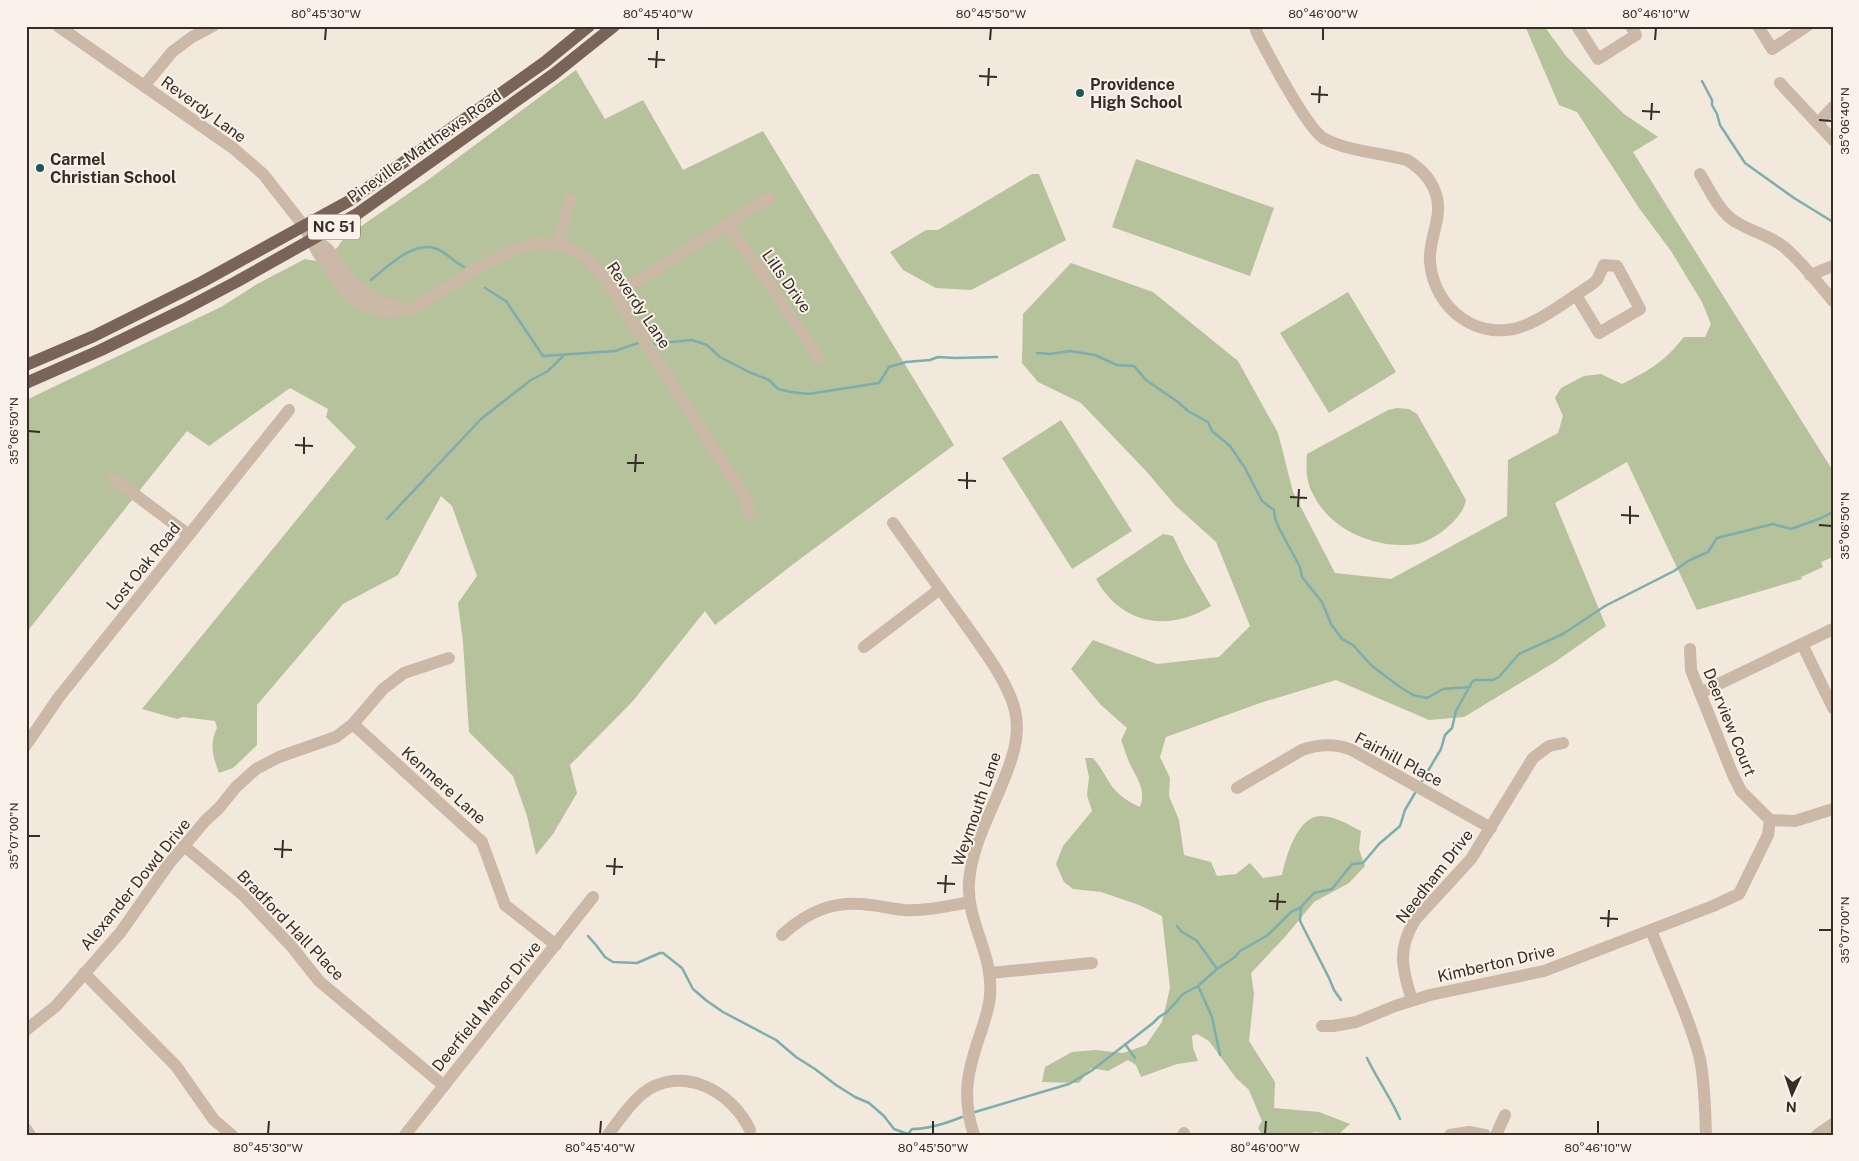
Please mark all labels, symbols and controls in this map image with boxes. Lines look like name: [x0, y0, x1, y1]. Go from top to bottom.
text: 80°45'30"W: [291, 7, 362, 21]
text: 80°45'40"W: [623, 7, 694, 21]
text: 80°45'50"W: [956, 7, 1027, 21]
text: 80°46'00"W: [1288, 7, 1358, 21]
text: 80°46'10"W: [1622, 7, 1690, 21]
street label: Reverdy Lane: [157, 72, 250, 147]
place label: Providence High School: [1090, 75, 1183, 112]
street label: Pineville-Matthews Road: [344, 86, 505, 207]
marker: Providence High School: [1074, 87, 1086, 99]
text: 35°06'40"N: [1838, 87, 1852, 155]
place label: Carmel Christian School: [50, 150, 176, 187]
marker: Carmel Christian School: [34, 162, 46, 174]
road number: NC 51: [308, 214, 360, 240]
street label: Lills Drive: [758, 246, 815, 317]
street label: Reverdy Lane: [603, 258, 675, 352]
text: 35°06'50"N: [7, 397, 21, 465]
text: 35°06'50"N: [1838, 492, 1852, 560]
street label: Lost Oak Road: [102, 519, 184, 614]
street label: Deerview Court: [1699, 665, 1760, 779]
street label: Fairhill Place: [1352, 728, 1446, 791]
street label: Kenmere Lane: [398, 743, 490, 828]
street label: Weymouth Lane: [948, 750, 1005, 869]
text: 35°07'00"N: [7, 803, 21, 869]
street label: Alexander Dowd Drive: [76, 815, 194, 954]
street label: Needham Drive: [1392, 826, 1477, 927]
street label: Bradford Hall Place: [233, 866, 348, 984]
text: 35°07'00"N: [1838, 897, 1852, 963]
street label: Deerfield Manor Drive: [428, 937, 545, 1075]
street label: Kimberton Drive: [1436, 941, 1557, 986]
north arrow: [1766, 1068, 1816, 1118]
text: N: [1785, 1099, 1797, 1115]
text: 80°45'30"W: [233, 1141, 304, 1155]
text: 80°45'40"W: [565, 1141, 636, 1155]
text: 80°45'50"W: [898, 1141, 969, 1155]
text: 80°46'00"W: [1230, 1141, 1300, 1155]
text: 80°46'10"W: [1564, 1141, 1632, 1155]

